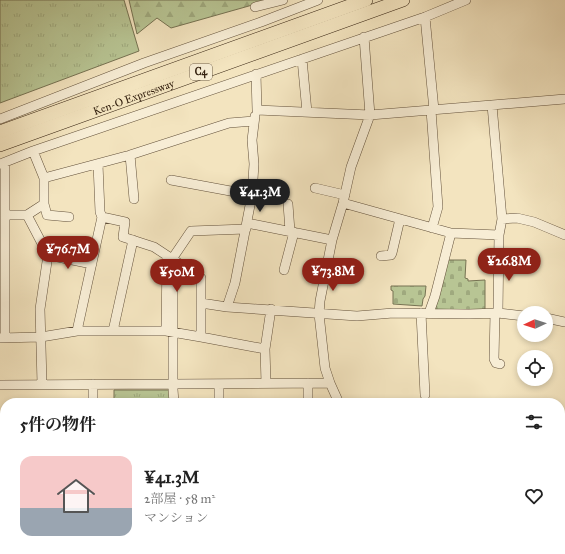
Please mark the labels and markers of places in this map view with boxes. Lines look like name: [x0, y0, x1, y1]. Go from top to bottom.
pin: ¥41.3M: [227, 179, 293, 213]
pin: ¥76.7M: [35, 236, 101, 270]
pin: ¥26.8M: [476, 248, 542, 282]
pin: ¥73.8M: [300, 258, 366, 292]
pin: ¥50M: [153, 259, 201, 293]

